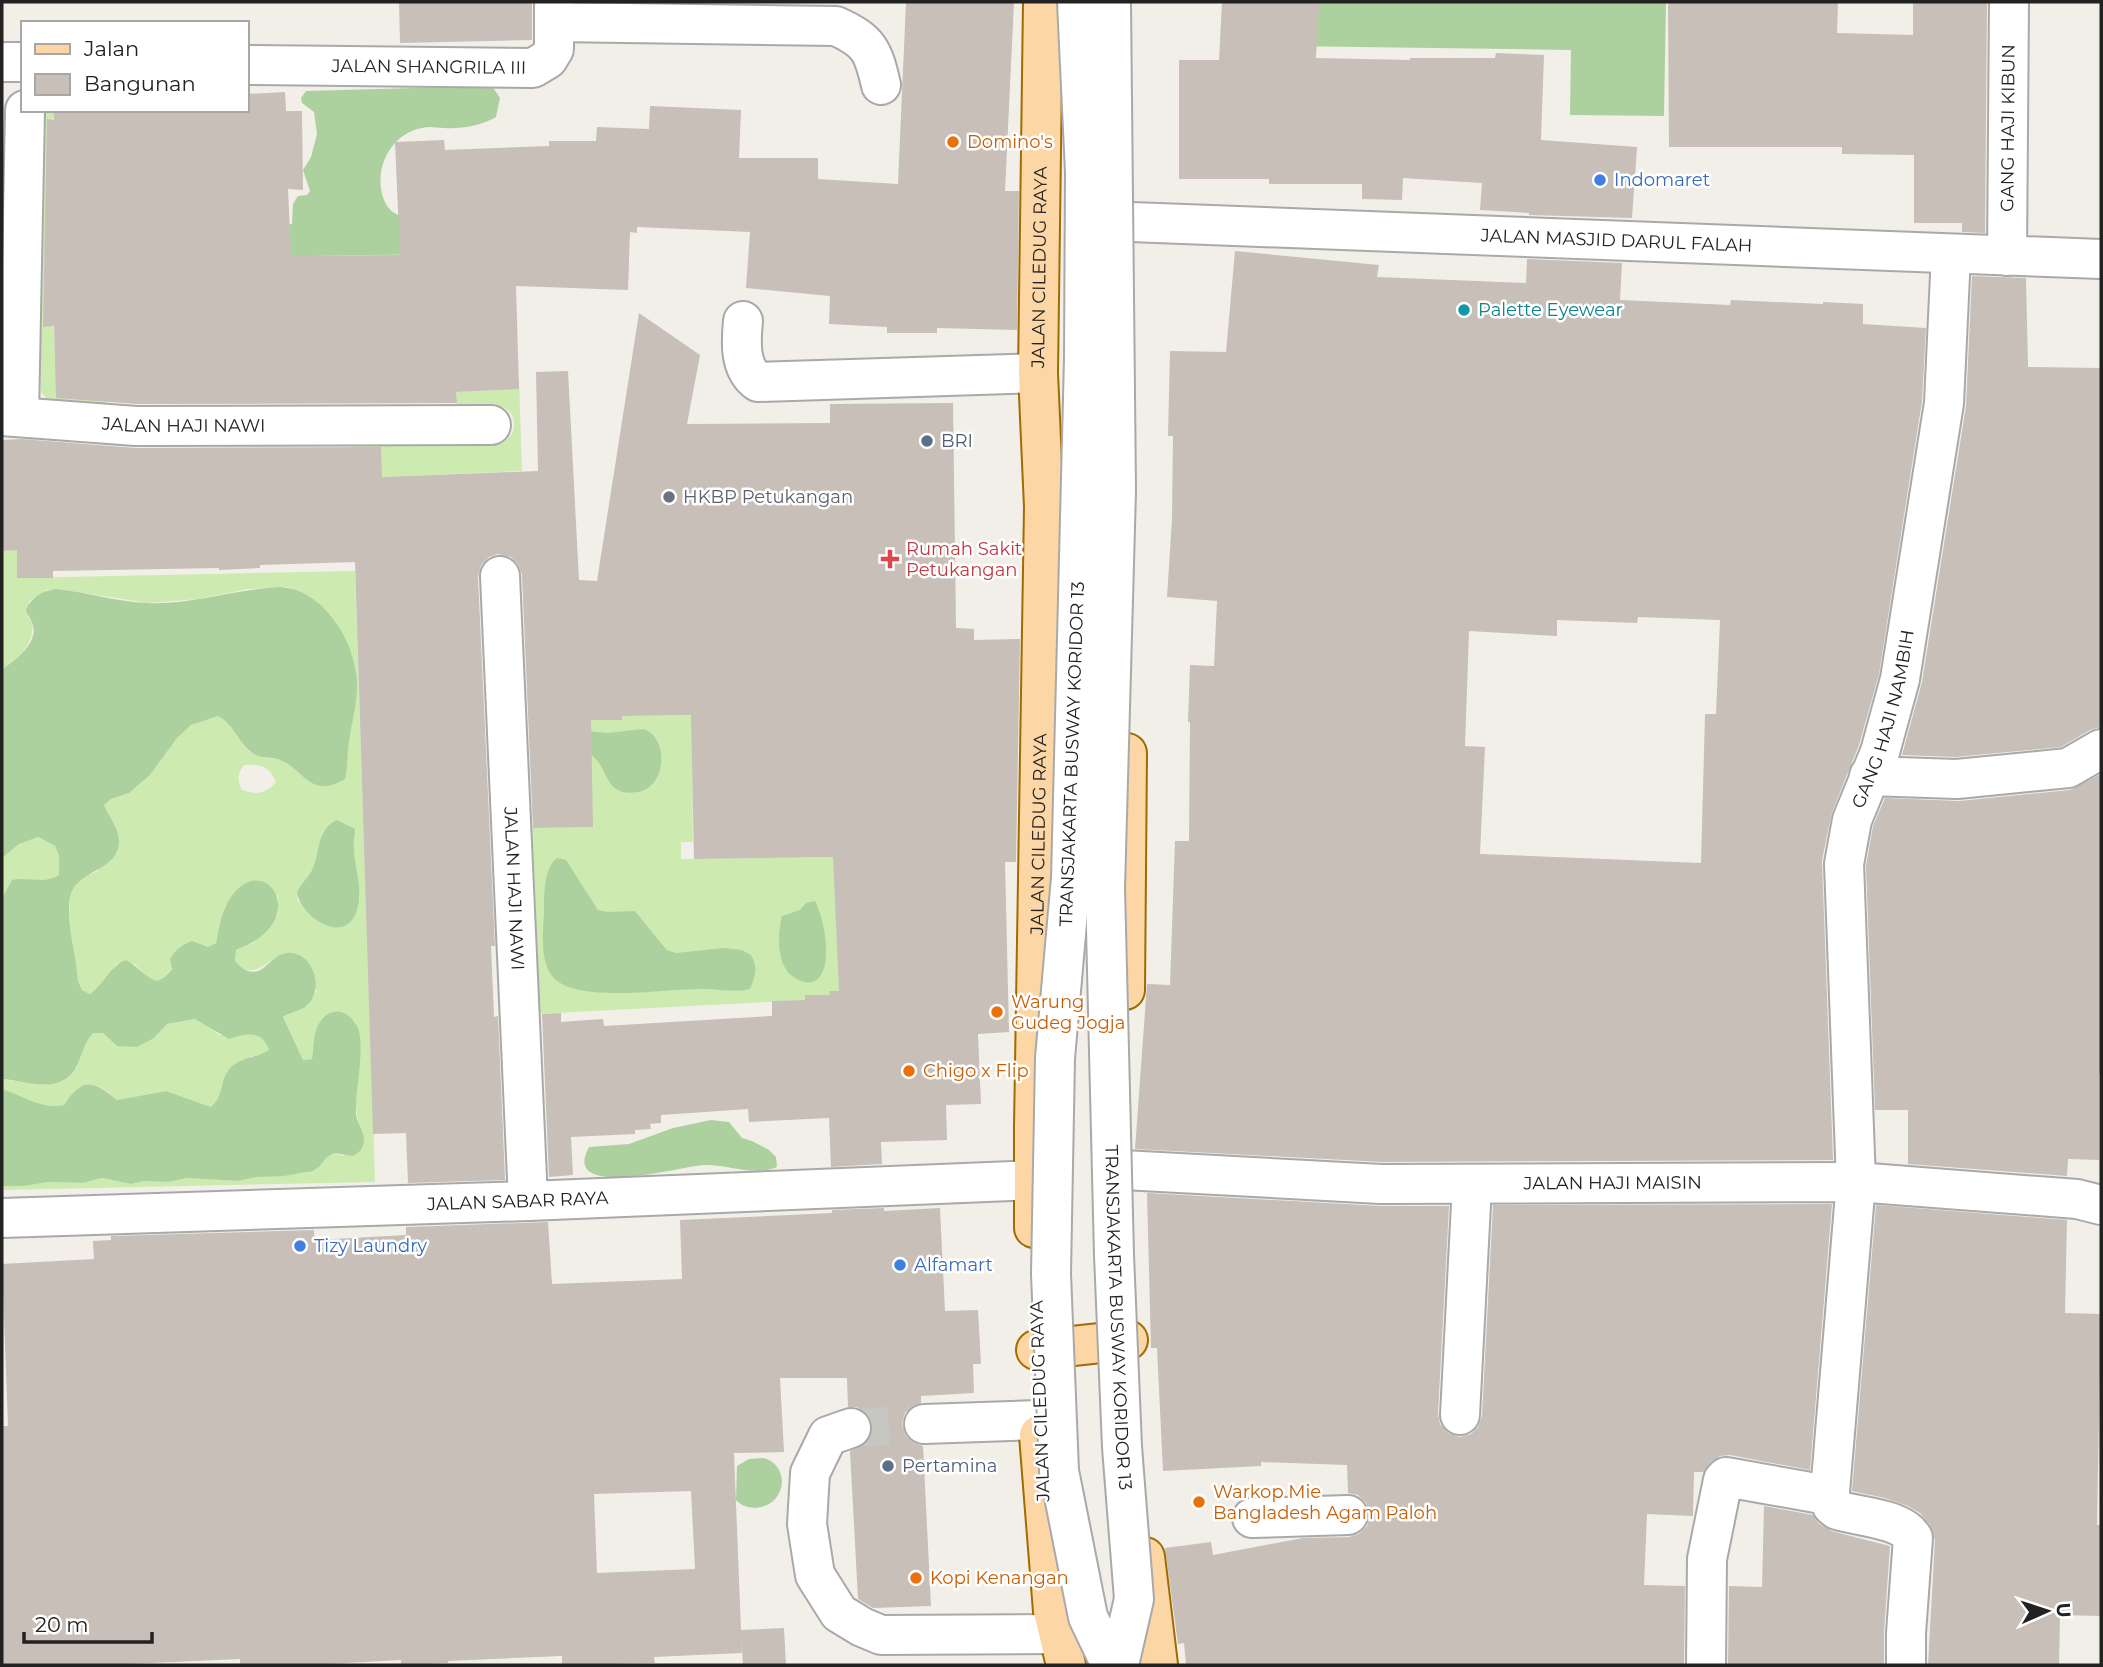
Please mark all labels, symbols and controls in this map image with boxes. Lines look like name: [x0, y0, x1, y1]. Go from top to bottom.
legend: [21, 21, 248, 112]
text: Jalan: [83, 36, 139, 61]
street label: GANG HAJI KIBUN: [1996, 44, 2020, 212]
street label: JALAN SHANGRILA III: [331, 55, 526, 79]
text: Bangunan: [84, 71, 196, 96]
place label: Domino's: [967, 131, 1053, 153]
marker: Domino's: [945, 134, 961, 150]
street label: JALAN CILEDUG RAYA: [1027, 166, 1052, 369]
place label: Indomaret: [1614, 169, 1710, 191]
marker: Indomaret: [1592, 172, 1608, 188]
street label: JALAN MASJID DARUL FALAH: [1479, 224, 1753, 257]
place label: Palette Eyewear: [1478, 299, 1623, 321]
marker: Palette Eyewear: [1456, 302, 1472, 318]
street label: JALAN HAJI NAWI: [100, 412, 265, 437]
place label: BRI: [941, 430, 973, 452]
marker: BRI: [919, 433, 935, 449]
place label: HKBP Petukangan: [683, 486, 853, 508]
marker: HKBP Petukangan: [661, 489, 677, 505]
place label: Rumah Sakit Petukangan: [906, 538, 1022, 581]
marker: Rumah Sakit Petukangan: [880, 549, 900, 569]
street label: TRANSJAKARTA BUSWAY KORIDOR 13: [1055, 581, 1089, 927]
street label: GANG HAJI NAMBIH: [1847, 628, 1919, 812]
street label: JALAN CILEDUG RAYA: [1026, 733, 1051, 936]
street label: JALAN HAJI NAWI: [499, 805, 529, 971]
place label: Warung Gudeg Jogja: [1011, 991, 1125, 1034]
marker: Warung Gudeg Jogja: [989, 1004, 1005, 1020]
place label: Chigo x Flip: [923, 1060, 1029, 1082]
marker: Chigo x Flip: [901, 1063, 917, 1079]
street label: TRANSJAKARTA BUSWAY KORIDOR 13: [1100, 1145, 1136, 1491]
street label: JALAN HAJI MAISIN: [1522, 1172, 1702, 1194]
street label: JALAN SABAR RAYA: [426, 1187, 609, 1215]
place label: Tizy Laundry: [314, 1235, 427, 1257]
marker: Tizy Laundry: [292, 1238, 308, 1254]
place label: Alfamart: [914, 1254, 993, 1276]
marker: Alfamart: [892, 1257, 908, 1273]
street label: JALAN CILEDUG RAYA: [1025, 1300, 1055, 1503]
place label: Pertamina: [902, 1455, 997, 1477]
marker: Pertamina: [880, 1458, 896, 1474]
place label: Warkop Mie Bangladesh Agam Paloh: [1213, 1481, 1437, 1524]
marker: Warkop Mie Bangladesh Agam Paloh: [1191, 1494, 1207, 1510]
place label: Kopi Kenangan: [930, 1567, 1069, 1589]
marker: Kopi Kenangan: [908, 1570, 924, 1586]
north arrow: [2012, 1576, 2082, 1646]
scale bar: [24, 1600, 152, 1644]
text: U: [2052, 1602, 2075, 1618]
text: 20 m: [35, 1612, 89, 1637]

